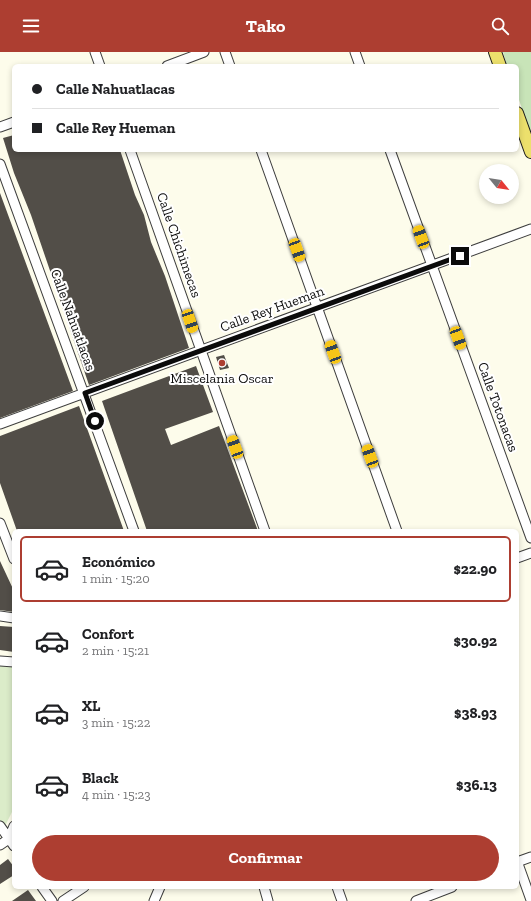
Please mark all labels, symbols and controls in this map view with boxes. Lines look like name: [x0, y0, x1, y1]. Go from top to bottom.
icon: menu: [20, 15, 42, 37]
text: Tako: [246, 15, 285, 37]
icon: search: [489, 15, 511, 37]
text: Calle Nahuatlacas: [56, 80, 175, 98]
text: Calle Rey Hueman: [56, 119, 176, 137]
north arrow: [479, 164, 519, 204]
map controls: [479, 164, 519, 204]
street label: Calle Chichimecas: [153, 190, 205, 300]
car: [411, 224, 431, 250]
car: [287, 237, 307, 263]
route end: [451, 247, 469, 265]
street label: Calle Nahuatlacas: [47, 267, 99, 373]
street label: Calle Rey Hueman: [218, 282, 326, 336]
car: [180, 308, 200, 334]
car: [448, 325, 468, 351]
car: [323, 339, 343, 365]
marker: Miscelania Oscar: [217, 358, 227, 368]
street label: Calle Totonacas: [474, 360, 522, 454]
place label: Miscelania Oscar: [170, 370, 274, 387]
route start: [86, 412, 104, 430]
car: [225, 434, 245, 460]
car: [360, 443, 380, 469]
icon: car: [34, 551, 70, 587]
text: Económico: [82, 553, 155, 571]
text: $22.90: [453, 560, 497, 578]
text: 1 min · 15:20: [82, 571, 150, 586]
icon: car: [34, 623, 70, 659]
text: Confort: [82, 625, 134, 643]
text: $30.92: [453, 632, 497, 650]
text: 2 min · 15:21: [82, 643, 149, 658]
icon: car: [34, 695, 70, 731]
text: XL: [82, 697, 100, 715]
text: $38.93: [454, 704, 497, 722]
text: 3 min · 15:22: [82, 715, 150, 730]
icon: car: [34, 767, 70, 803]
text: Black: [82, 769, 119, 787]
text: $36.13: [456, 776, 497, 794]
text: 4 min · 15:23: [82, 787, 151, 802]
button: Confirmar: [32, 835, 499, 881]

